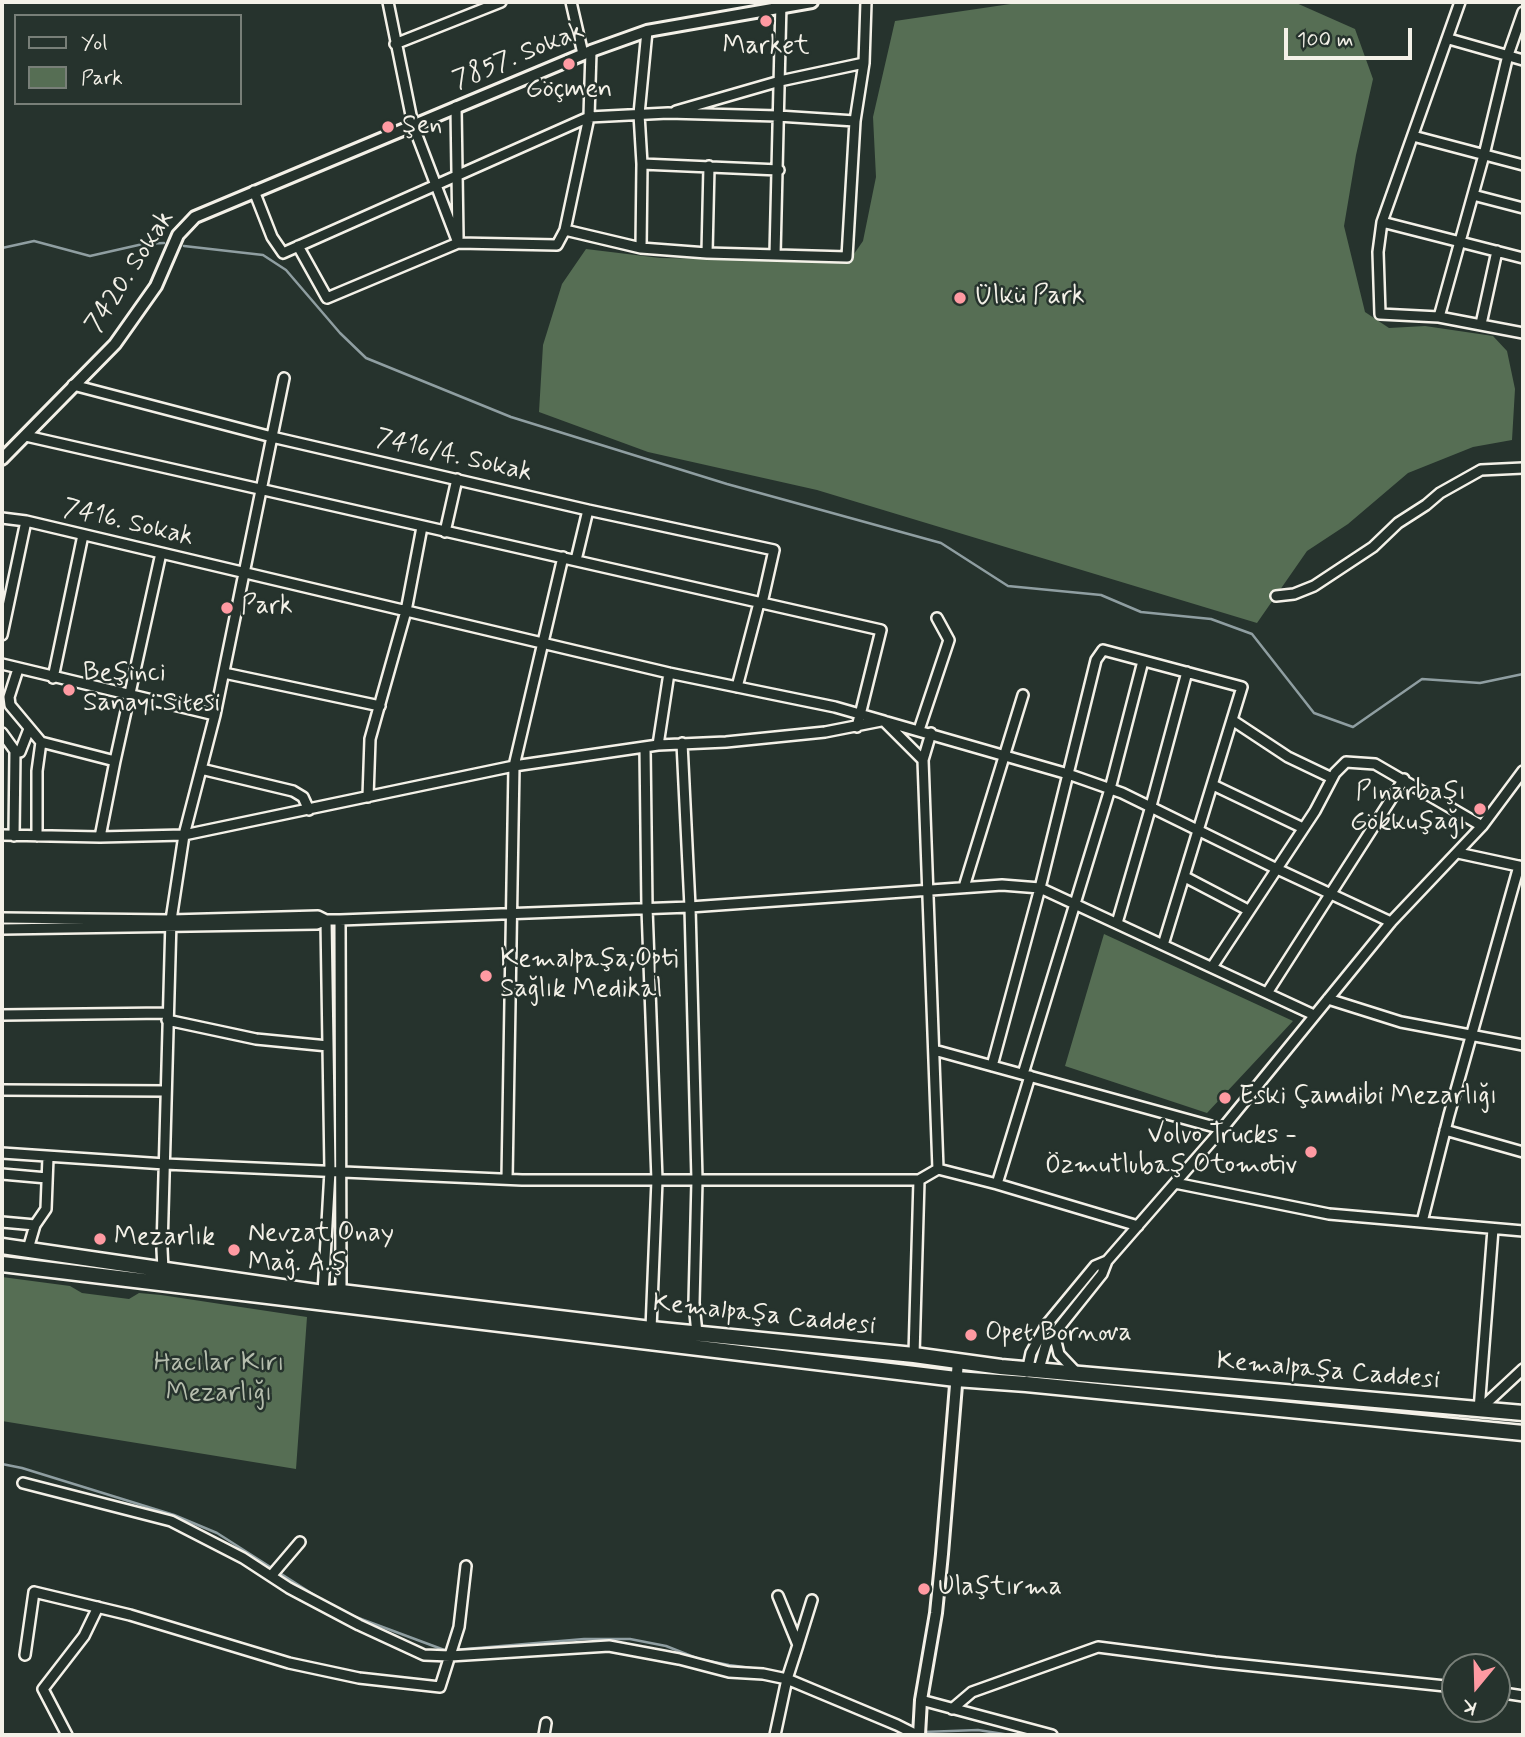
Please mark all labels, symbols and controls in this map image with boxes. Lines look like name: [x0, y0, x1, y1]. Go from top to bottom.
marker: Market: [758, 13, 774, 29]
legend: [14, 14, 242, 105]
scale bar: [1287, 14, 1415, 58]
street label: 7857. Sokak: [449, 17, 589, 97]
text: 100 m: [1297, 26, 1353, 54]
text: Yol: [81, 29, 107, 57]
place label: Market: [723, 32, 809, 64]
marker: Göçmen: [561, 56, 577, 72]
text: Park: [81, 64, 123, 92]
place label: Göçmen: [526, 75, 612, 107]
place label: Şen: [402, 111, 442, 143]
marker: Şen: [380, 119, 396, 135]
street label: 7420. Sokak: [80, 205, 182, 339]
place label: Ülkü Park: [974, 282, 1085, 314]
marker: Ülkü Park: [952, 290, 968, 306]
street label: 7416/4. Sokak: [373, 424, 535, 490]
street label: 7416. Sokak: [60, 494, 196, 554]
place label: Park: [241, 592, 293, 624]
marker: Park: [219, 600, 235, 616]
place label: Beşinci Sanayi Sitesi: [83, 659, 220, 720]
marker: Beşinci Sanayi Sitesi: [61, 682, 77, 698]
place label: Pınarbaşı Gökkuşağı: [1350, 778, 1466, 840]
marker: Pınarbaşı Gökkuşağı: [1472, 801, 1488, 817]
place label: Kemalpaşa;Opti Sağlık Medikal: [500, 945, 678, 1006]
marker: Kemalpaşa;Opti Sağlık Medikal: [478, 968, 494, 984]
place label: Eski Çamdibi Mezarlığı: [1239, 1082, 1497, 1114]
marker: Eski Çamdibi Mezarlığı: [1217, 1090, 1233, 1106]
place label: Volvo Trucks - Özmutlubaş Otomotiv: [1045, 1121, 1297, 1182]
marker: Volvo Trucks - Özmutlubaş Otomotiv: [1303, 1144, 1319, 1160]
place label: Nevzat Onay Mağ. A.ş: [248, 1219, 394, 1280]
place label: Mezarlık: [114, 1223, 215, 1255]
marker: Mezarlık: [92, 1231, 108, 1247]
marker: Nevzat Onay Mağ. A.ş: [226, 1242, 242, 1258]
street label: Kemalpaşa Caddesi: [651, 1289, 877, 1343]
place label: Opet Bornova: [985, 1319, 1132, 1351]
marker: Opet Bornova: [963, 1327, 979, 1343]
street label: Kemalpaşa Caddesi: [1215, 1347, 1441, 1397]
park label: Hacılar Kırı Mezarlığı: [154, 1349, 284, 1410]
place label: Ulaştırma: [938, 1573, 1062, 1605]
marker: Ulaştırma: [916, 1581, 932, 1597]
north arrow: [1441, 1653, 1511, 1723]
text: K: [1459, 1692, 1480, 1720]

